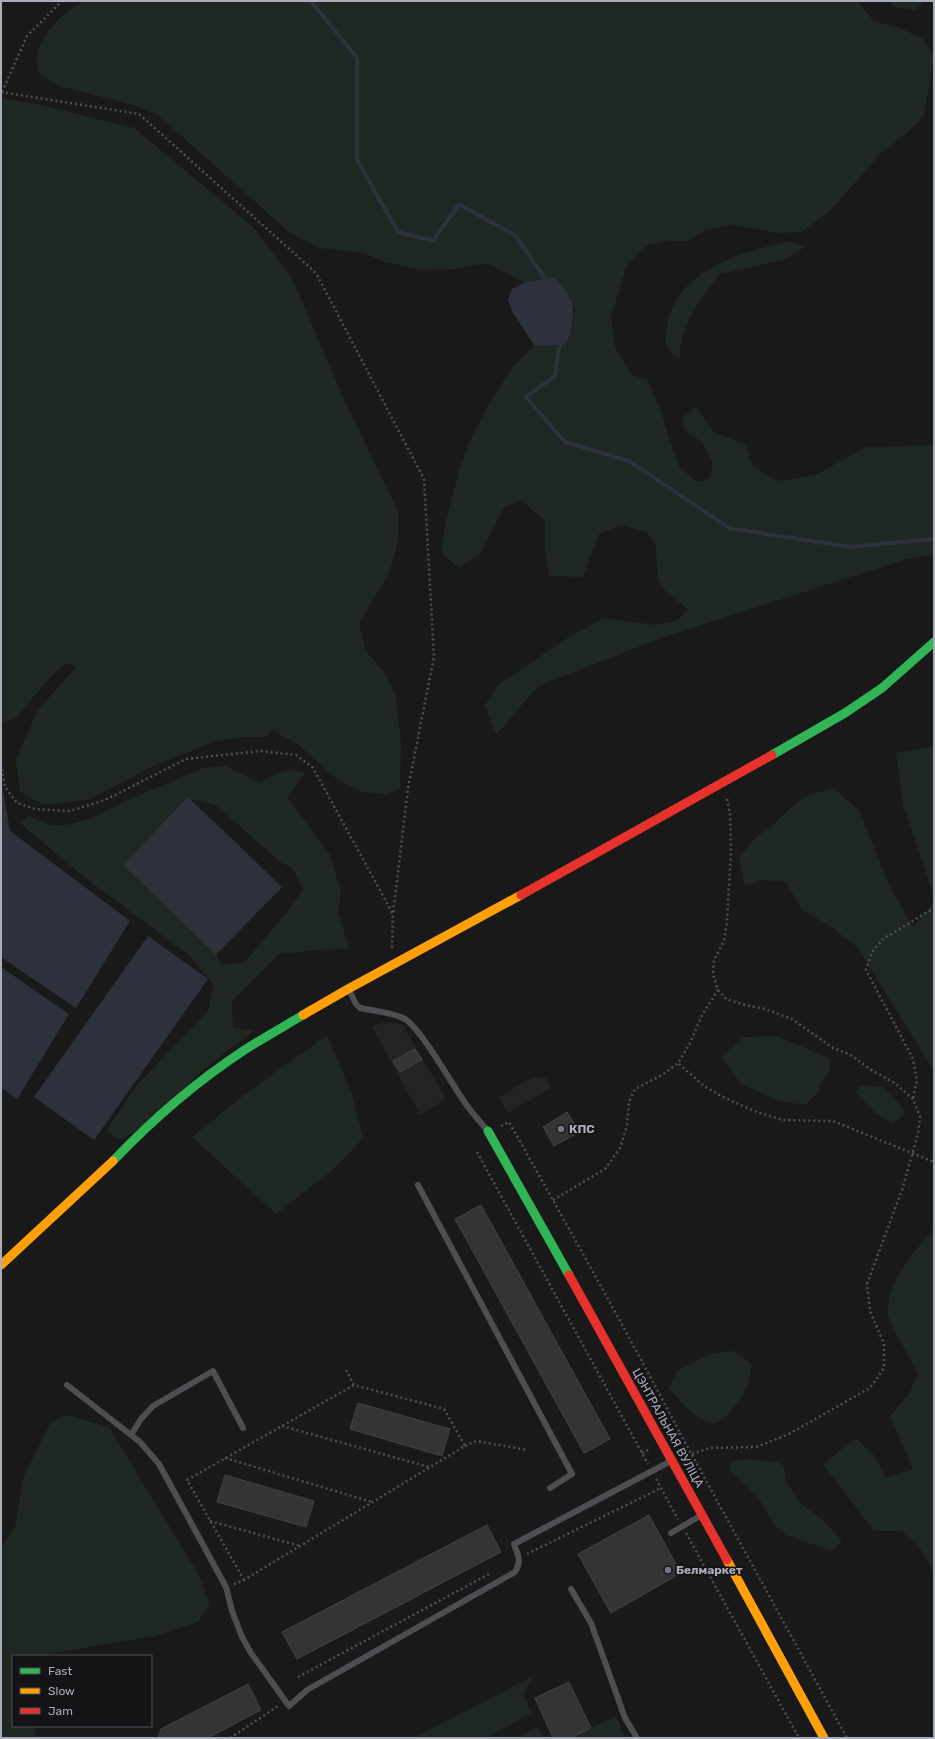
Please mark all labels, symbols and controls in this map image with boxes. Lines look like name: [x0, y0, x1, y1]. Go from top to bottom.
place label: КПС: [569, 1122, 595, 1136]
marker: КПС: [556, 1124, 566, 1134]
street label: ЦЭНТРАЛЬНАЯ ВУЛІЦА: [629, 1366, 707, 1490]
place label: Белмаркет: [676, 1563, 743, 1577]
marker: Белмаркет: [663, 1565, 673, 1575]
legend: [12, 1655, 152, 1727]
text: Fast: [48, 1664, 72, 1678]
text: Slow: [48, 1684, 75, 1698]
text: Jam: [48, 1704, 73, 1718]

